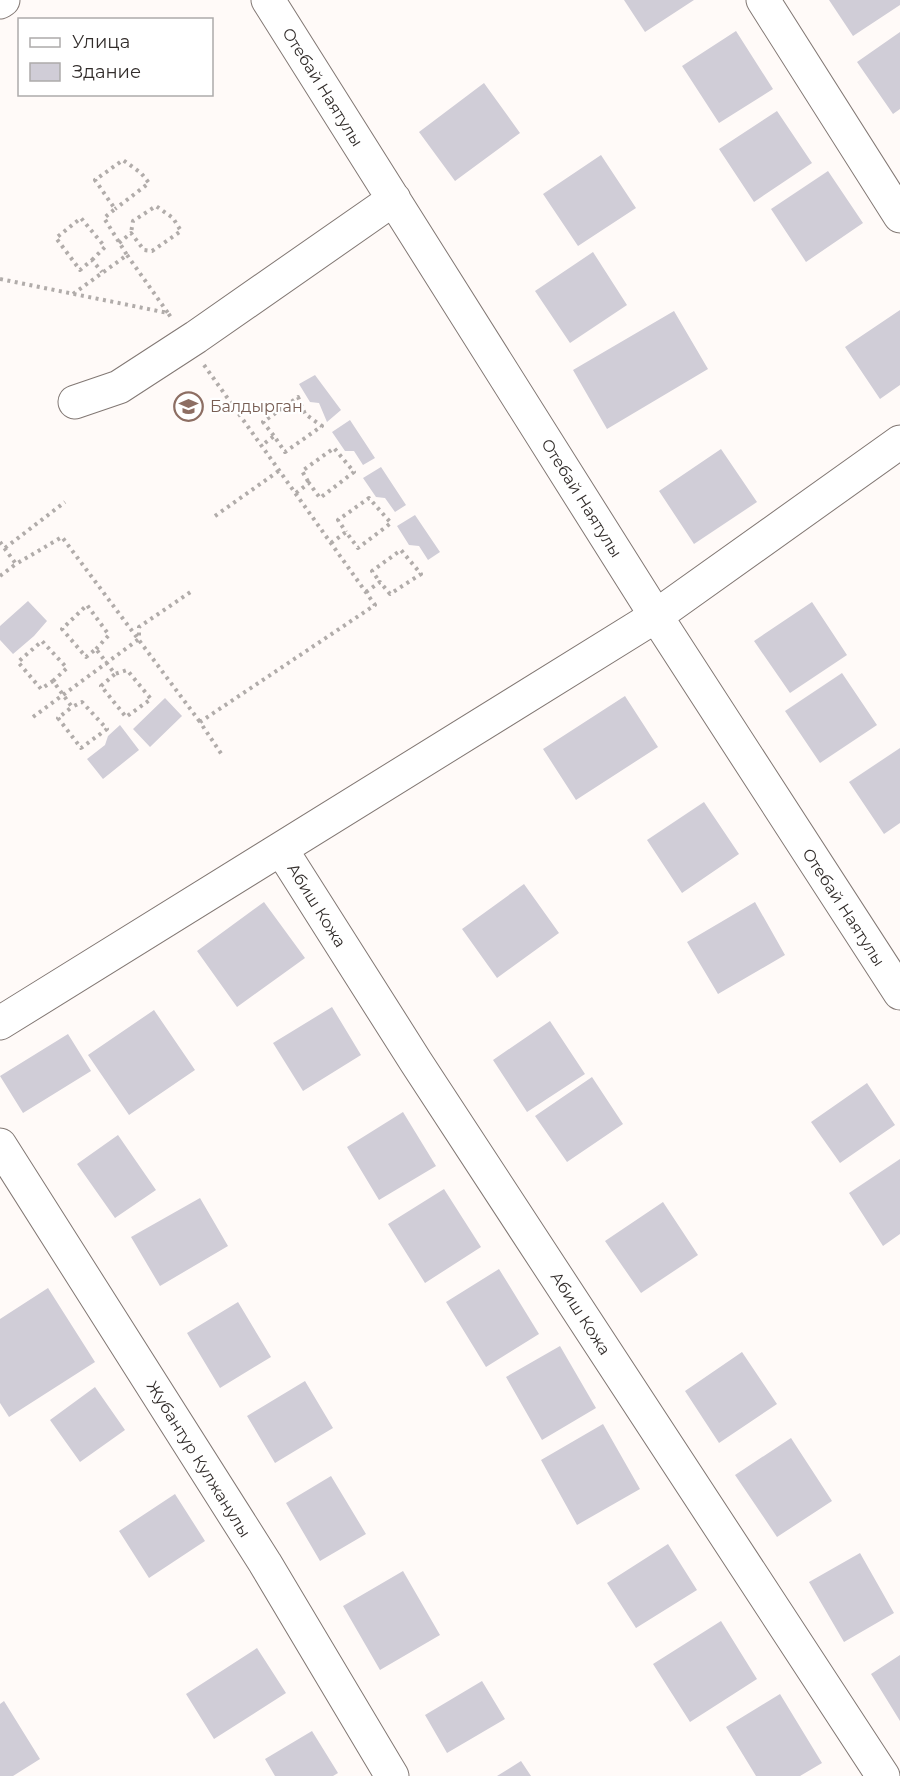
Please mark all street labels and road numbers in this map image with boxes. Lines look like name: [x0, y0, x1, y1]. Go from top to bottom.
street label: Отебай Наятулы: [278, 24, 367, 150]
street label: Отебай Наятулы: [537, 435, 626, 561]
street label: Отебай Наятулы: [798, 845, 889, 970]
street label: Абиш Кожа: [283, 860, 350, 951]
street label: Абиш Кожа: [547, 1268, 615, 1358]
street label: Жубантур Кулжанулы: [143, 1378, 255, 1541]

